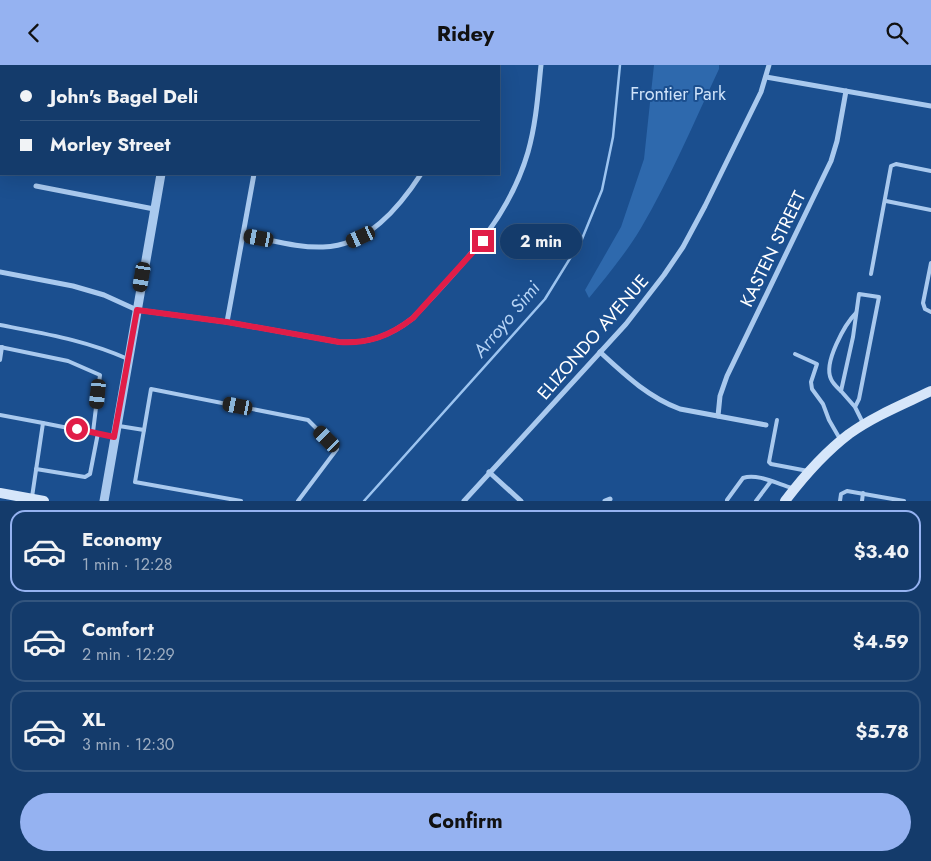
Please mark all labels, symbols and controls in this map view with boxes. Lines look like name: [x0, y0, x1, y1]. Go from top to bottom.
text: Ridey: [437, 17, 494, 49]
icon: back: [20, 19, 48, 47]
icon: search: [883, 19, 911, 47]
park label: Frontier Park: [630, 81, 726, 107]
text: John's Bagel Deli: [50, 83, 198, 110]
text: Morley Street: [50, 131, 171, 158]
street label: KASTEN STREET: [734, 186, 813, 311]
callout: 2 min: [500, 223, 583, 259]
car: [344, 224, 377, 250]
car: [242, 228, 275, 248]
route end: [472, 230, 494, 252]
text: 2 min: [520, 230, 562, 253]
car: [132, 261, 151, 293]
street label: ELIZONDO AVENUE: [531, 269, 655, 405]
water label: Arroyo Simi: [466, 274, 547, 364]
car: [88, 378, 107, 410]
car: [221, 396, 254, 416]
route start: [66, 418, 88, 440]
car: [311, 423, 342, 455]
text: Economy: [82, 526, 162, 553]
icon: car: [22, 529, 67, 574]
text: $3.40: [854, 538, 909, 565]
text: 1 min · 12:28: [82, 553, 172, 576]
text: Comfort: [82, 616, 154, 643]
icon: car: [22, 619, 67, 664]
text: $4.59: [853, 628, 909, 655]
text: 2 min · 12:29: [82, 643, 175, 666]
text: XL: [82, 706, 105, 733]
icon: car: [22, 709, 67, 754]
text: $5.78: [855, 718, 909, 745]
text: 3 min · 12:30: [82, 733, 174, 756]
button: Confirm: [20, 793, 911, 851]

